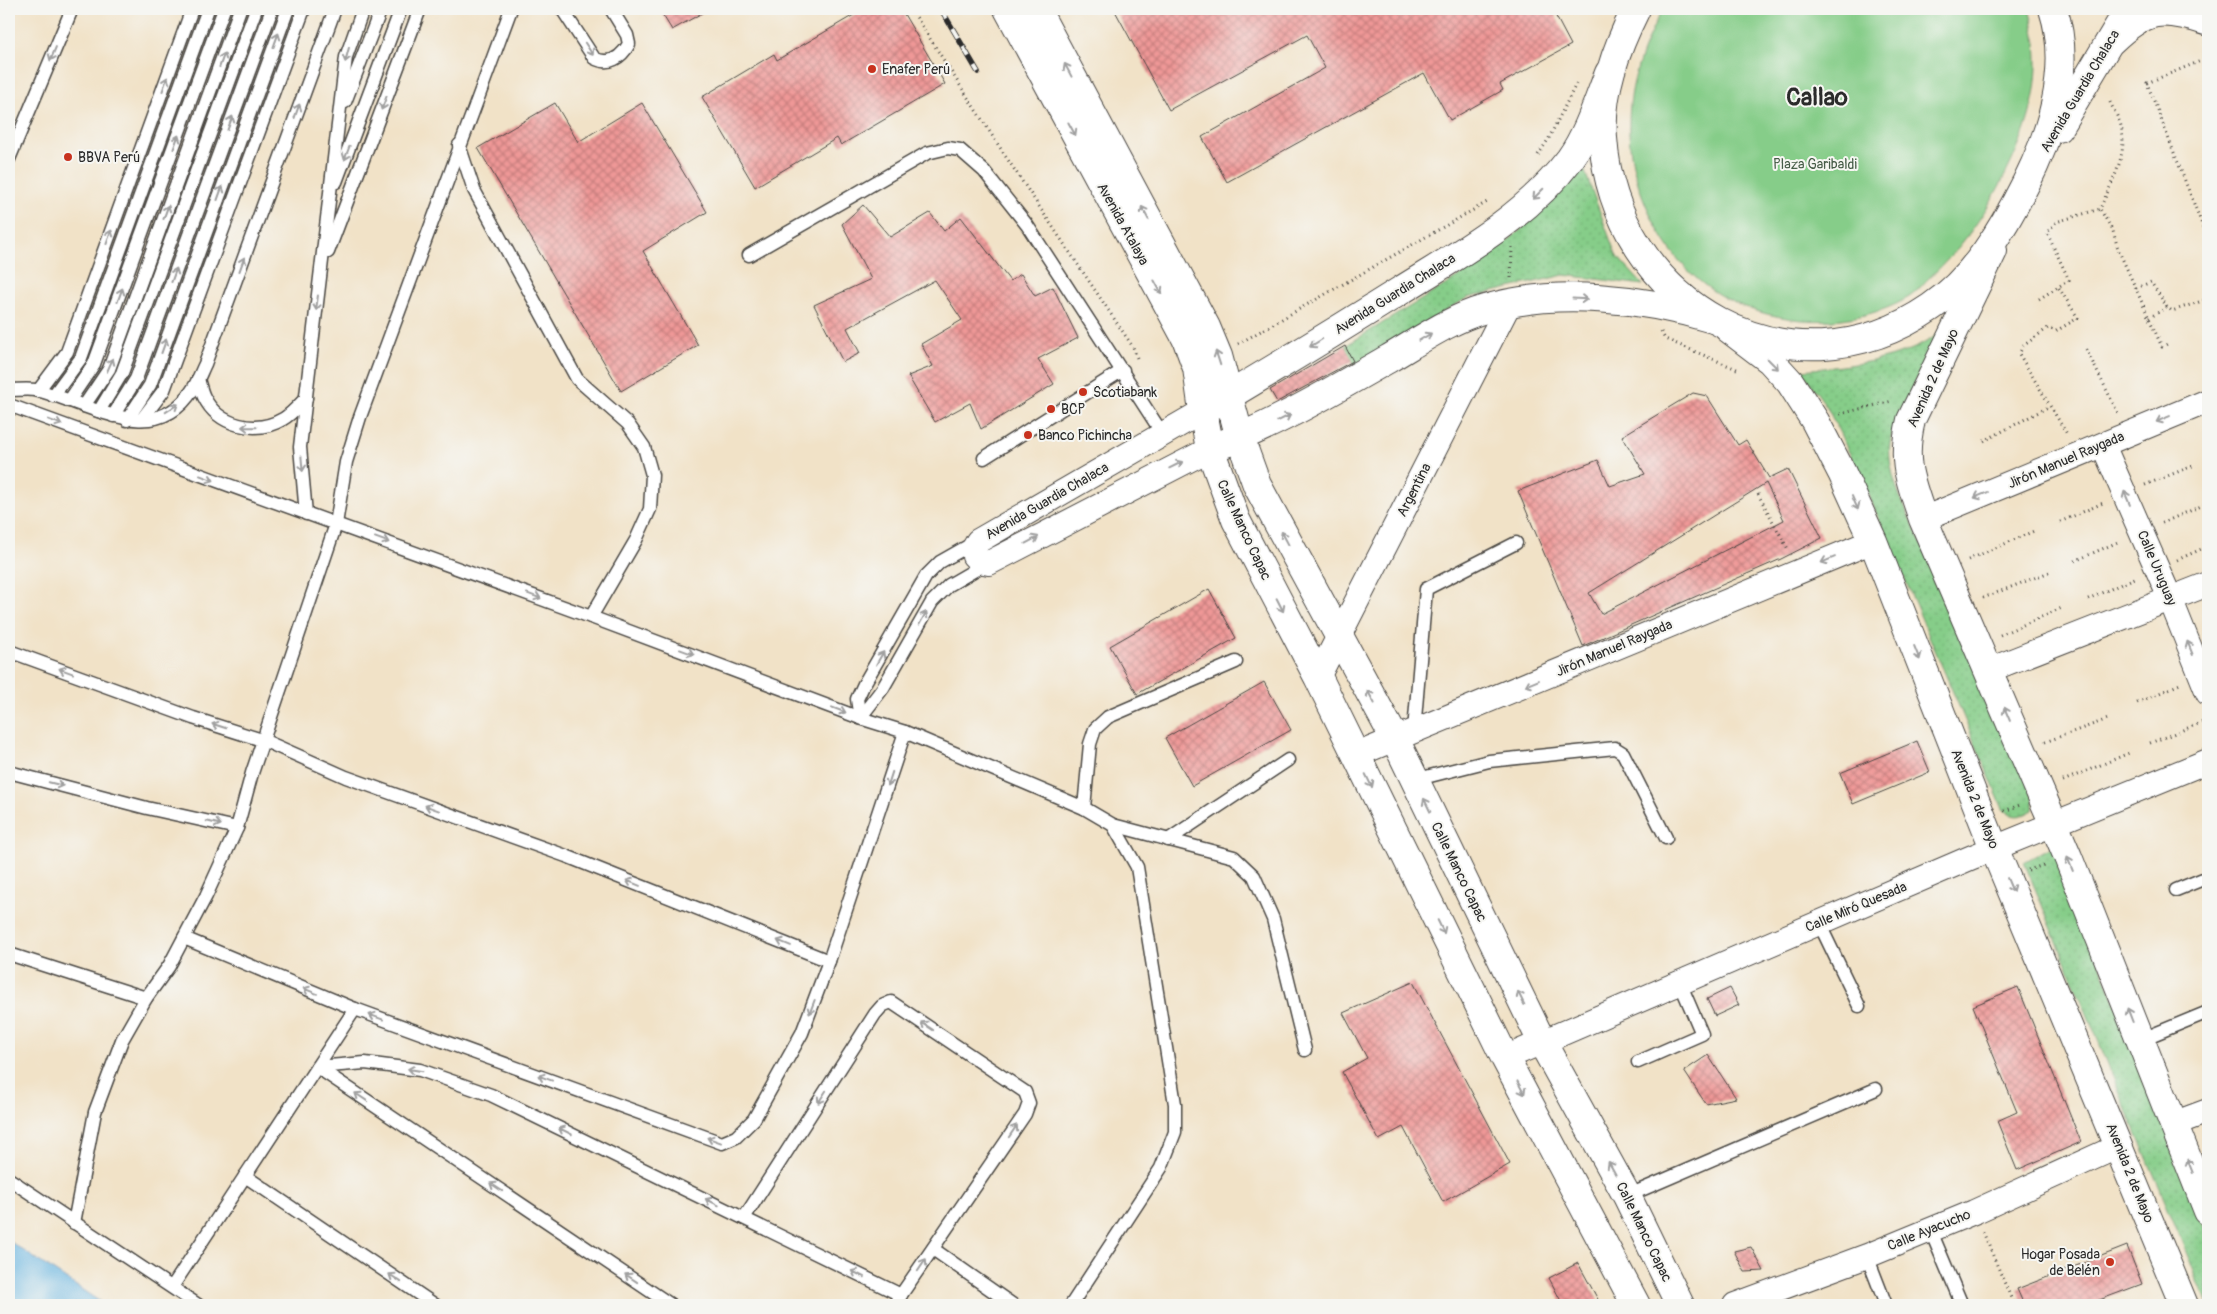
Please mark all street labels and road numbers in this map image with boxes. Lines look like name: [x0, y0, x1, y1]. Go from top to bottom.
street label: Avenida Guardia Chalaca: [2037, 27, 2123, 155]
street label: Avenida Atalaya: [1093, 180, 1153, 268]
street label: Avenida Guardia Chalaca: [1331, 250, 1459, 338]
street label: Avenida 2 de Mayo: [1904, 326, 1962, 430]
street label: Jirón Manuel Raygada: [2005, 428, 2127, 492]
street label: Avenida Guardia Chalaca: [982, 459, 1112, 543]
street label: Argentina: [1393, 460, 1435, 520]
street label: Calle Manco Capac: [1213, 477, 1275, 583]
street label: Calle Uruguay: [2134, 528, 2180, 608]
street label: Jirón Manuel Raygada: [1553, 616, 1675, 680]
street label: Avenida 2 de Mayo: [1947, 747, 2003, 852]
street label: Calle Manco Capac: [1427, 819, 1491, 925]
street label: Calle Miró Quesada: [1803, 878, 1909, 936]
street label: Avenida 2 de Mayo: [2102, 1121, 2158, 1226]
street label: Calle Manco Capac: [1612, 1179, 1676, 1285]
street label: Calle Ayacucho: [1885, 1205, 1973, 1254]

